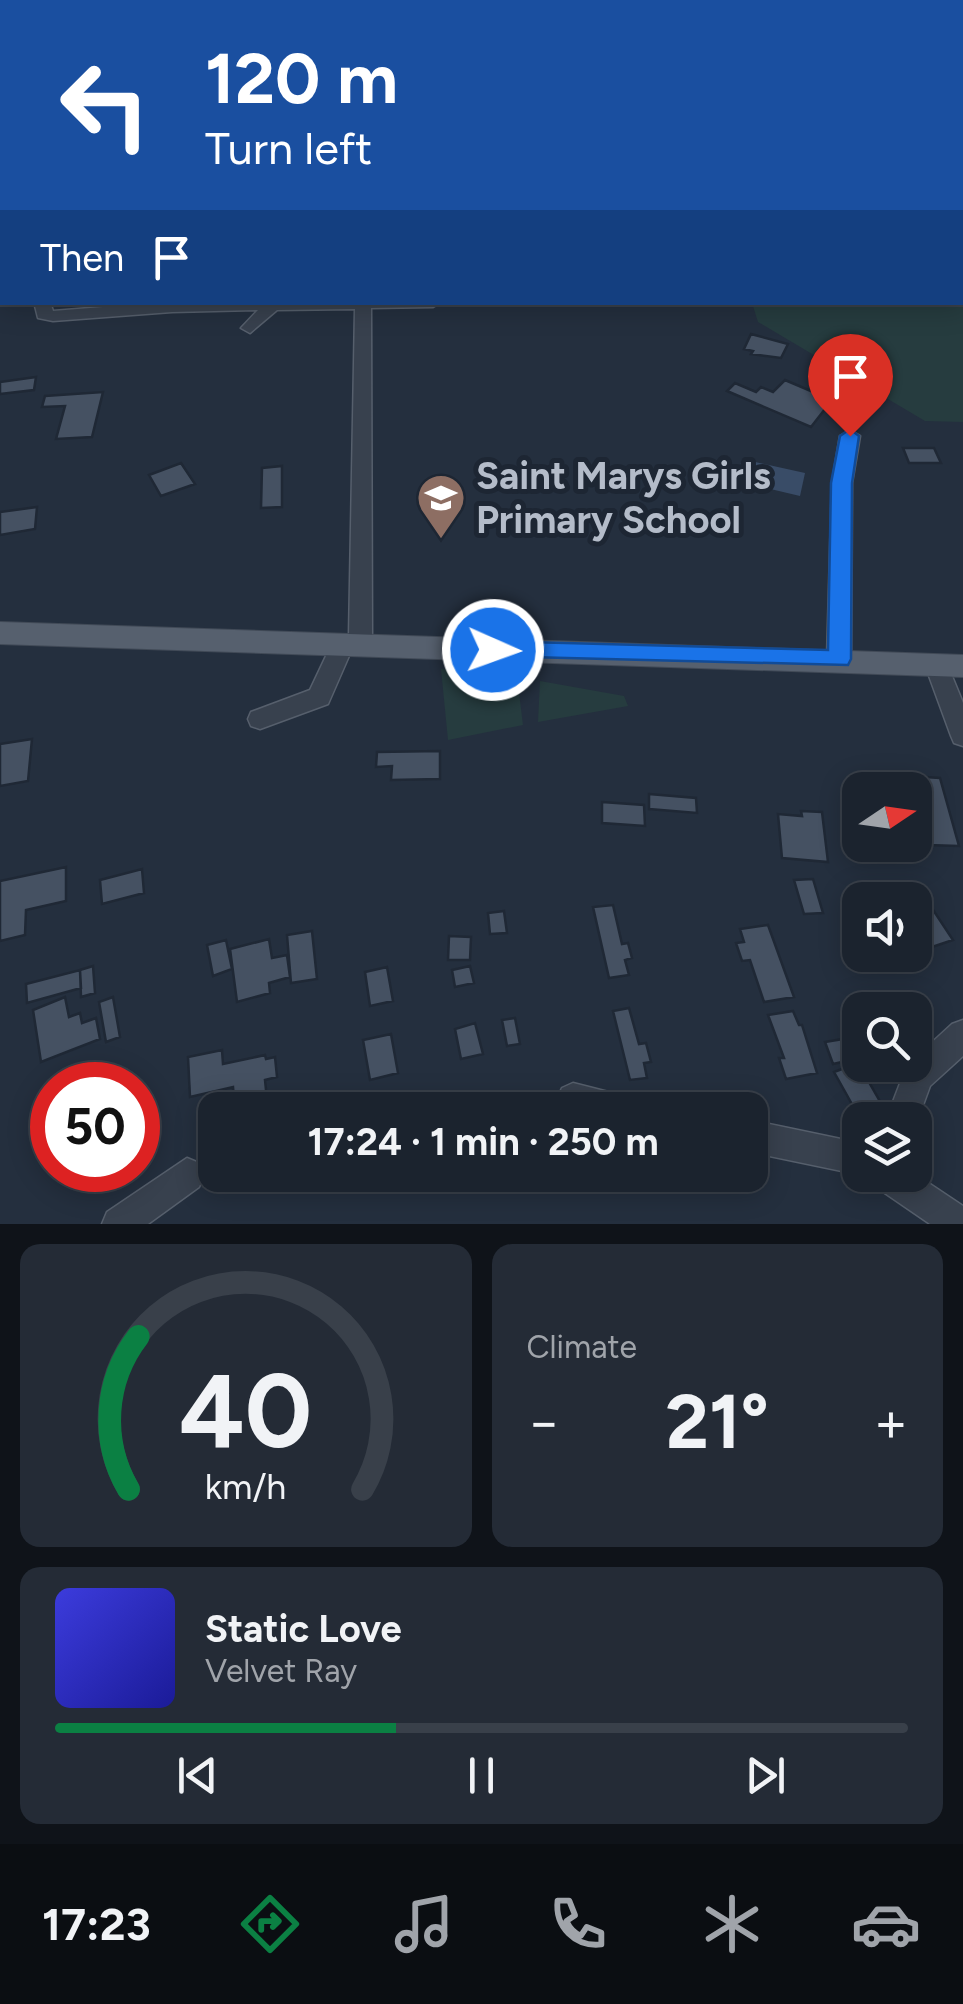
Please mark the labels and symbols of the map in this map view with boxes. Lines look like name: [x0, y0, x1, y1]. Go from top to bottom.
pin: [808, 334, 893, 437]
place label: Saint Marys Girls Primary School: [476, 453, 771, 543]
school or university icon: Saint Marys Girls Primary School: [415, 472, 467, 540]
position arrow: [441, 598, 545, 702]
north arrow: [842, 772, 932, 862]
speed limit sign: 50: [30, 1062, 160, 1192]

